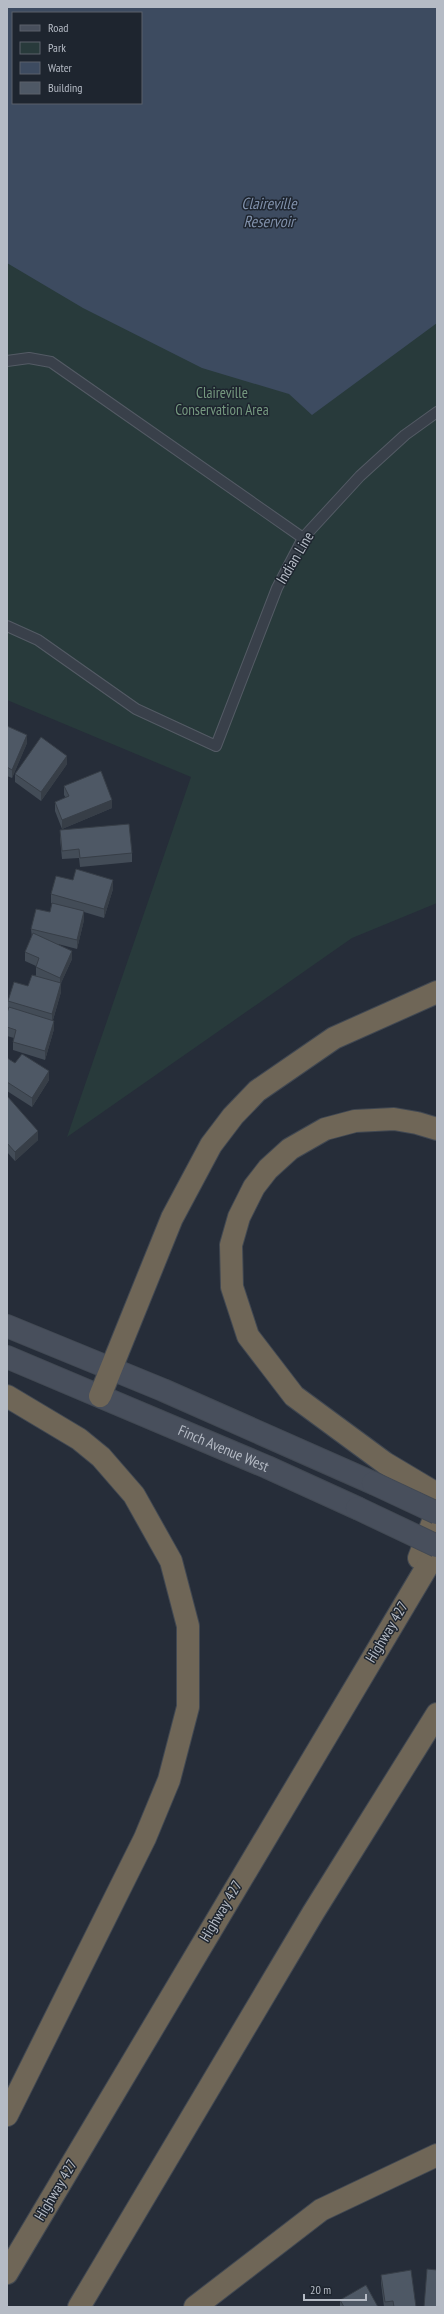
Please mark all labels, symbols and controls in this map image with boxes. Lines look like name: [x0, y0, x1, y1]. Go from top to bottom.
legend: [12, 12, 142, 104]
text: Road: [48, 20, 68, 35]
text: Park: [48, 40, 66, 55]
text: Water: [48, 60, 73, 75]
text: Building: [48, 80, 83, 95]
water label: Claireville Reservoir: [241, 193, 298, 231]
park label: Claireville Conservation Area: [175, 383, 269, 419]
street label: Indian Line: [272, 528, 318, 587]
street label: Finch Avenue West: [175, 1421, 272, 1476]
street label: Highway 427: [361, 1598, 412, 1666]
street label: Highway 427: [195, 1877, 246, 1945]
street label: Highway 427: [30, 2156, 81, 2224]
scale bar: [304, 2276, 366, 2302]
text: 20 m: [310, 2282, 331, 2297]

